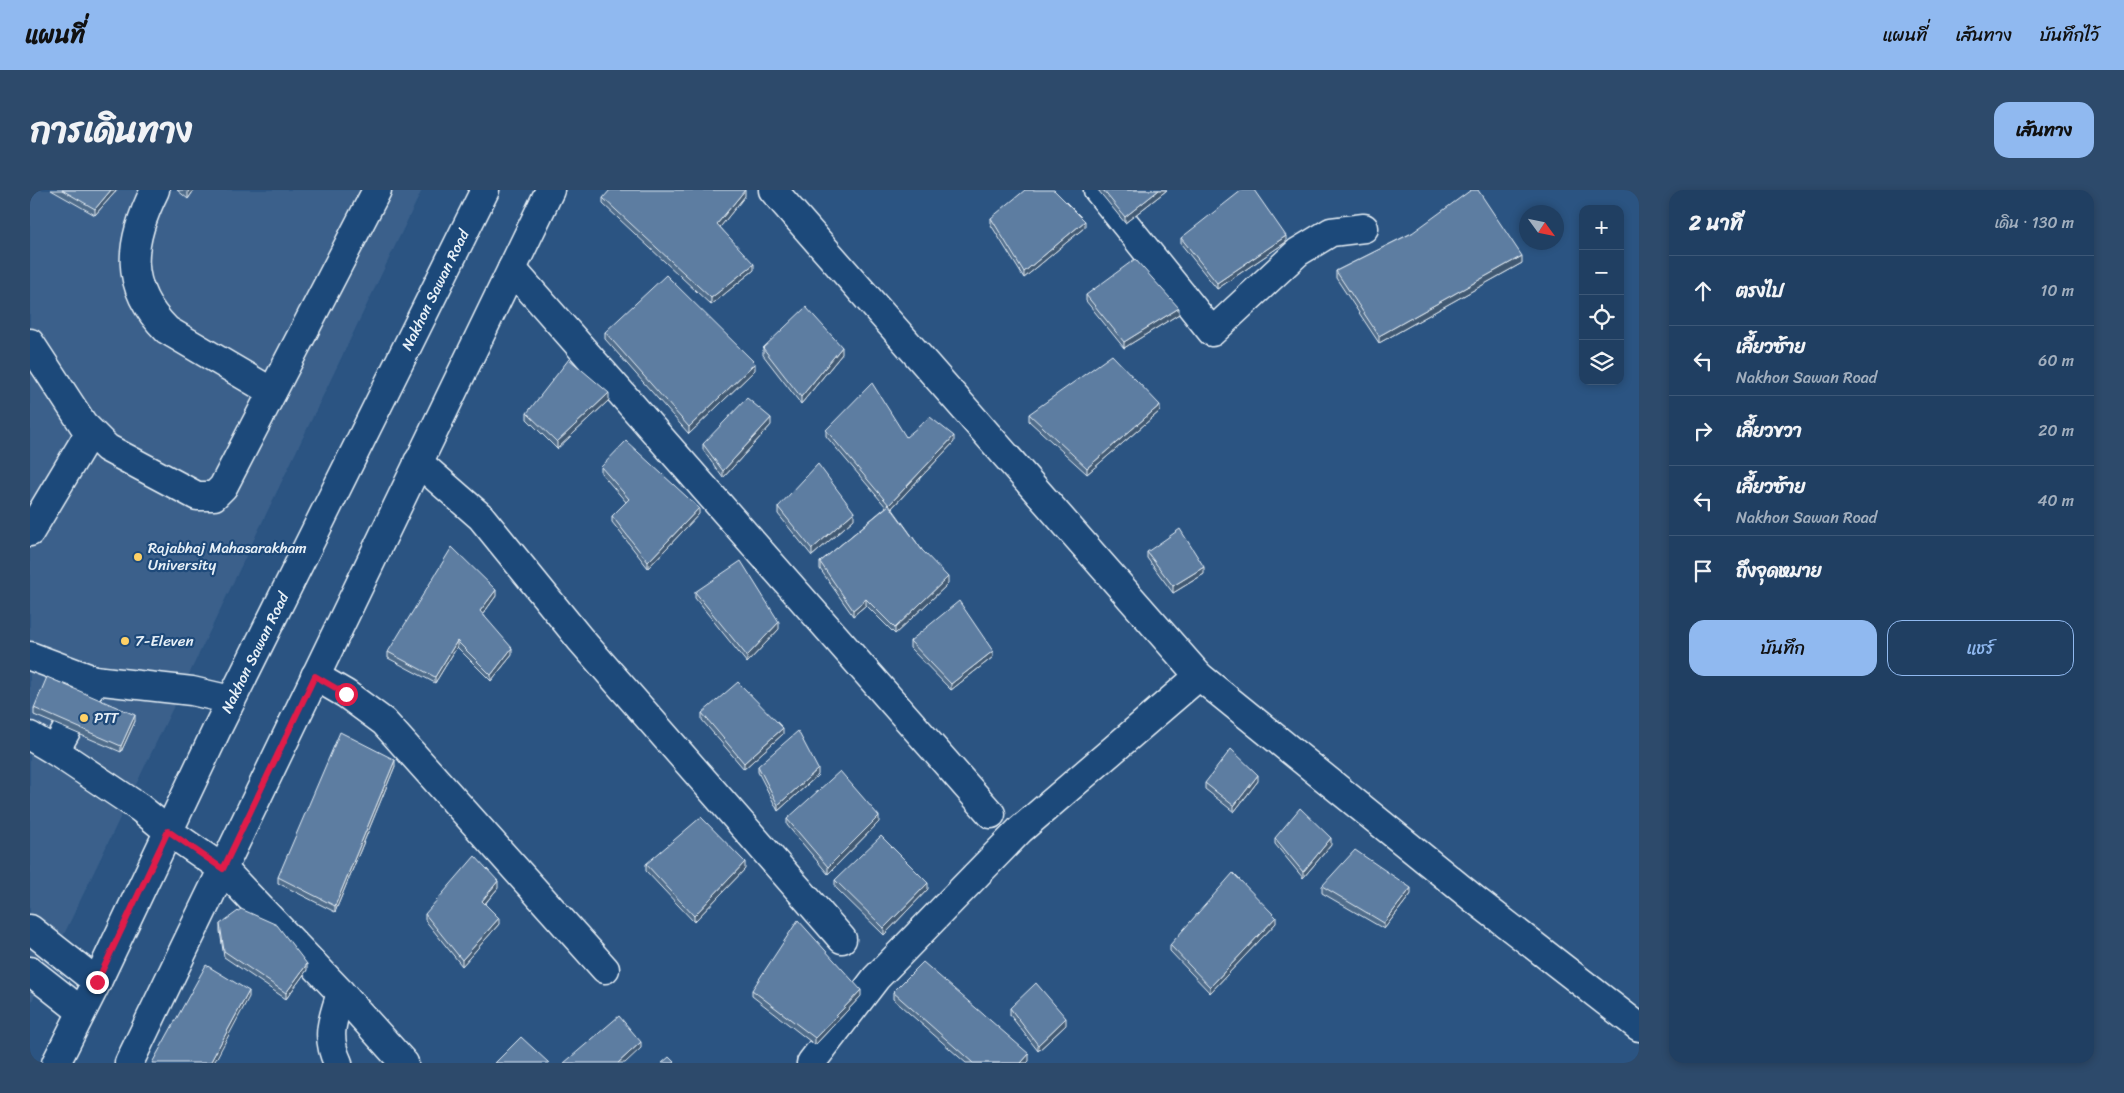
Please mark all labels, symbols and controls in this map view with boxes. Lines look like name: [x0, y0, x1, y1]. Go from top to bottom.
text: แผนที่: [25, 14, 85, 56]
text: แผนที่: [1882, 19, 1927, 51]
text: เส้นทาง: [1955, 19, 2012, 51]
text: บันทึกไว้: [2040, 19, 2099, 51]
text: การเดินทาง: [30, 99, 192, 161]
button: เส้นทาง: [1994, 102, 2094, 158]
text: 2 นาที: [1689, 204, 1743, 242]
north arrow: [1519, 205, 1564, 250]
map controls: [1579, 205, 1624, 385]
button: +: [1579, 205, 1624, 250]
text: เดิน · 130 m: [1994, 208, 2074, 237]
street label: Nakhon Sawan Road: [394, 224, 477, 355]
button: −: [1579, 250, 1624, 295]
text: ตรงไป: [1736, 274, 1784, 307]
text: 10 m: [2041, 276, 2074, 305]
icon: ahead: [1689, 277, 1717, 305]
button: locate: [1579, 295, 1624, 340]
text: เลี้ยวซ้าย: [1736, 330, 1805, 363]
button: layers: [1579, 340, 1624, 385]
text: 60 m: [2038, 346, 2074, 375]
icon: left: [1689, 347, 1717, 375]
text: Nakhon Sawan Road: [1736, 363, 1877, 392]
text: เลี้ยวขวา: [1736, 414, 1802, 447]
text: 20 m: [2038, 416, 2074, 445]
icon: right: [1689, 417, 1717, 445]
text: เลี้ยวซ้าย: [1736, 470, 1805, 503]
text: 40 m: [2037, 486, 2074, 515]
icon: left: [1689, 487, 1717, 515]
text: Nakhon Sawan Road: [1736, 503, 1877, 532]
place label: Rajabhaj Mahasarakham University: [148, 535, 307, 578]
marker: Rajabhaj Mahasarakham University: [132, 551, 144, 563]
text: ถึงจุดหมาย: [1736, 554, 1822, 587]
icon: arrive: [1689, 557, 1717, 585]
street label: Nakhon Sawan Road: [214, 587, 297, 718]
button: บันทึก: [1689, 620, 1877, 676]
button: แชร์: [1887, 620, 2074, 676]
place label: 7-Eleven: [135, 628, 194, 654]
marker: 7-Eleven: [119, 635, 131, 647]
route start: [335, 683, 358, 706]
place label: PTT: [94, 705, 120, 731]
marker: PTT: [78, 712, 90, 724]
route end: [86, 971, 109, 994]

